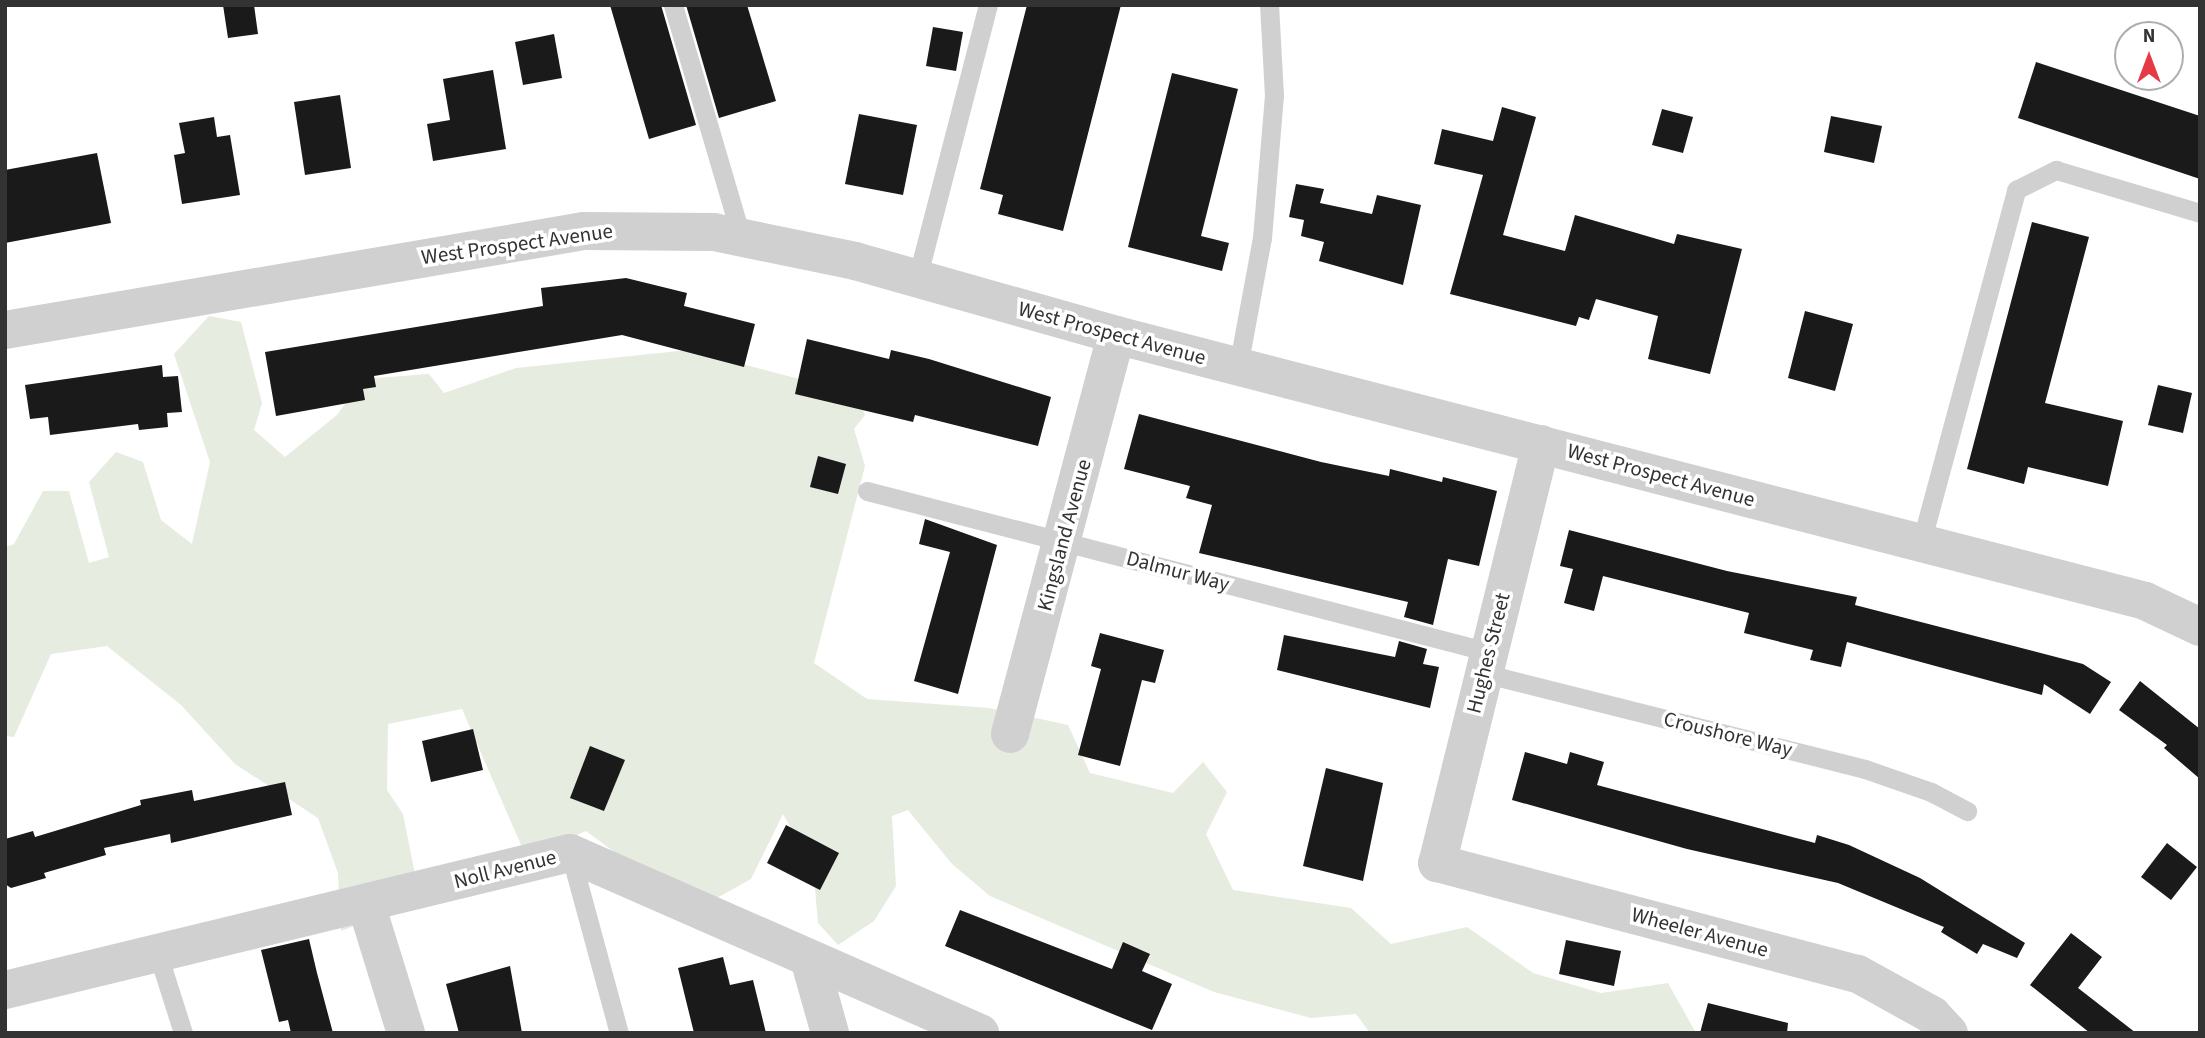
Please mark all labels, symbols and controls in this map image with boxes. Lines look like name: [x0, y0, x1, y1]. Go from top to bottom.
north arrow: [2114, 21, 2184, 91]
text: N: [2143, 23, 2155, 50]
street label: West Prospect Avenue: [420, 218, 614, 270]
street label: West Prospect Avenue: [1015, 296, 1209, 370]
street label: West Prospect Avenue: [1564, 438, 1758, 512]
street label: Kingsland Avenue: [1032, 456, 1096, 614]
street label: Dalmur Way: [1124, 545, 1232, 597]
street label: Hughes Street: [1461, 590, 1515, 716]
street label: Croushore Way: [1661, 706, 1795, 762]
street label: Noll Avenue: [451, 844, 559, 894]
street label: Wheeler Avenue: [1629, 902, 1771, 962]

